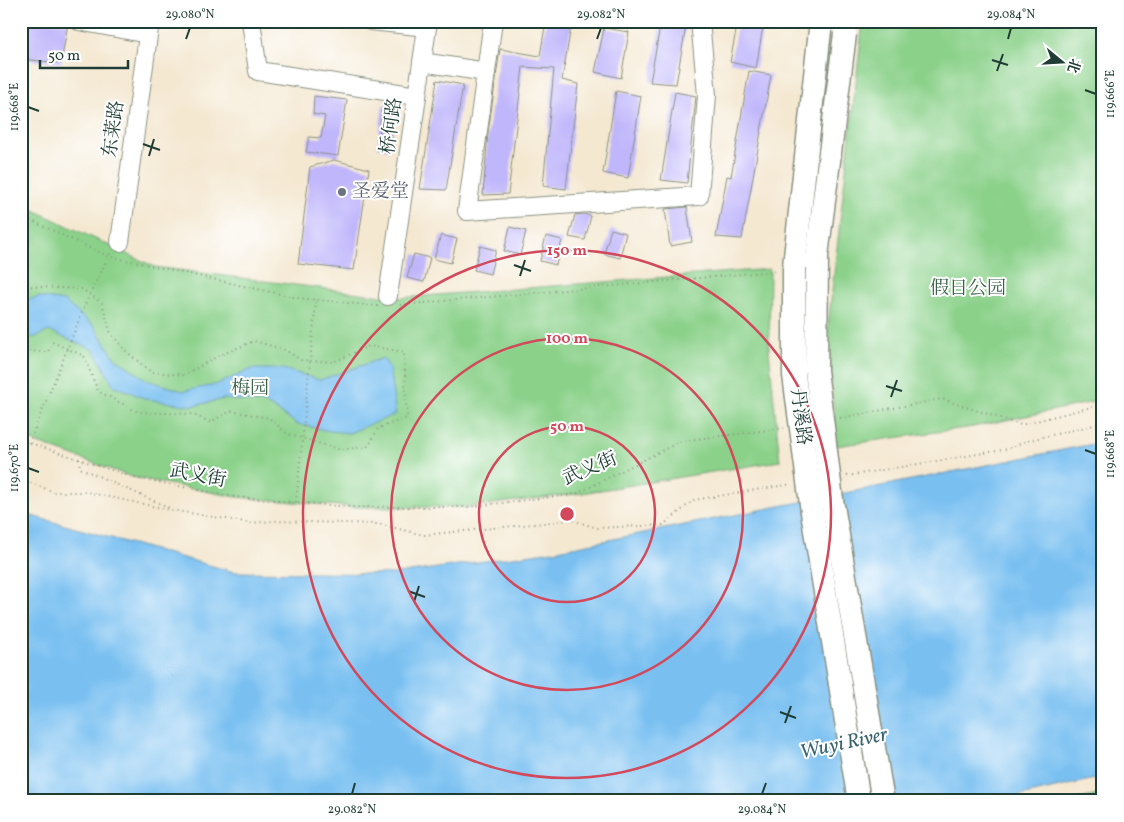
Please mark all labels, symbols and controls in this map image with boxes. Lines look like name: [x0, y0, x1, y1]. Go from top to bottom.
text: 29.080°N: [165, 7, 215, 23]
text: 29.082°N: [577, 7, 625, 23]
text: 29.084°N: [987, 7, 1035, 23]
scale bar: [40, 38, 128, 70]
north arrow: [1036, 38, 1086, 88]
text: 50 m: [48, 46, 80, 67]
text: 北: [1062, 56, 1084, 75]
text: 119.666°E: [1103, 70, 1119, 118]
text: 119.668°E: [7, 83, 23, 131]
street label: 桥何路: [375, 96, 409, 156]
street label: 东莱路: [97, 99, 131, 159]
place label: 圣爱堂: [352, 179, 409, 205]
marker: 圣爱堂: [336, 186, 348, 198]
text: 150 m: [547, 241, 587, 262]
park label: 假日公园: [930, 276, 1006, 302]
text: 100 m: [546, 329, 589, 350]
park label: 梅园: [231, 376, 269, 402]
street label: 丹溪路: [784, 387, 816, 447]
text: 50 m: [550, 417, 584, 438]
text: 119.668°E: [1103, 430, 1119, 478]
text: 119.670°E: [7, 444, 23, 492]
street label: 武义街: [559, 446, 621, 492]
street label: 武义街: [168, 458, 228, 494]
centre of rings: [558, 505, 576, 523]
water label: Wuyi River: [798, 721, 891, 767]
text: 29.082°N: [328, 802, 376, 818]
text: 29.084°N: [738, 802, 786, 818]

